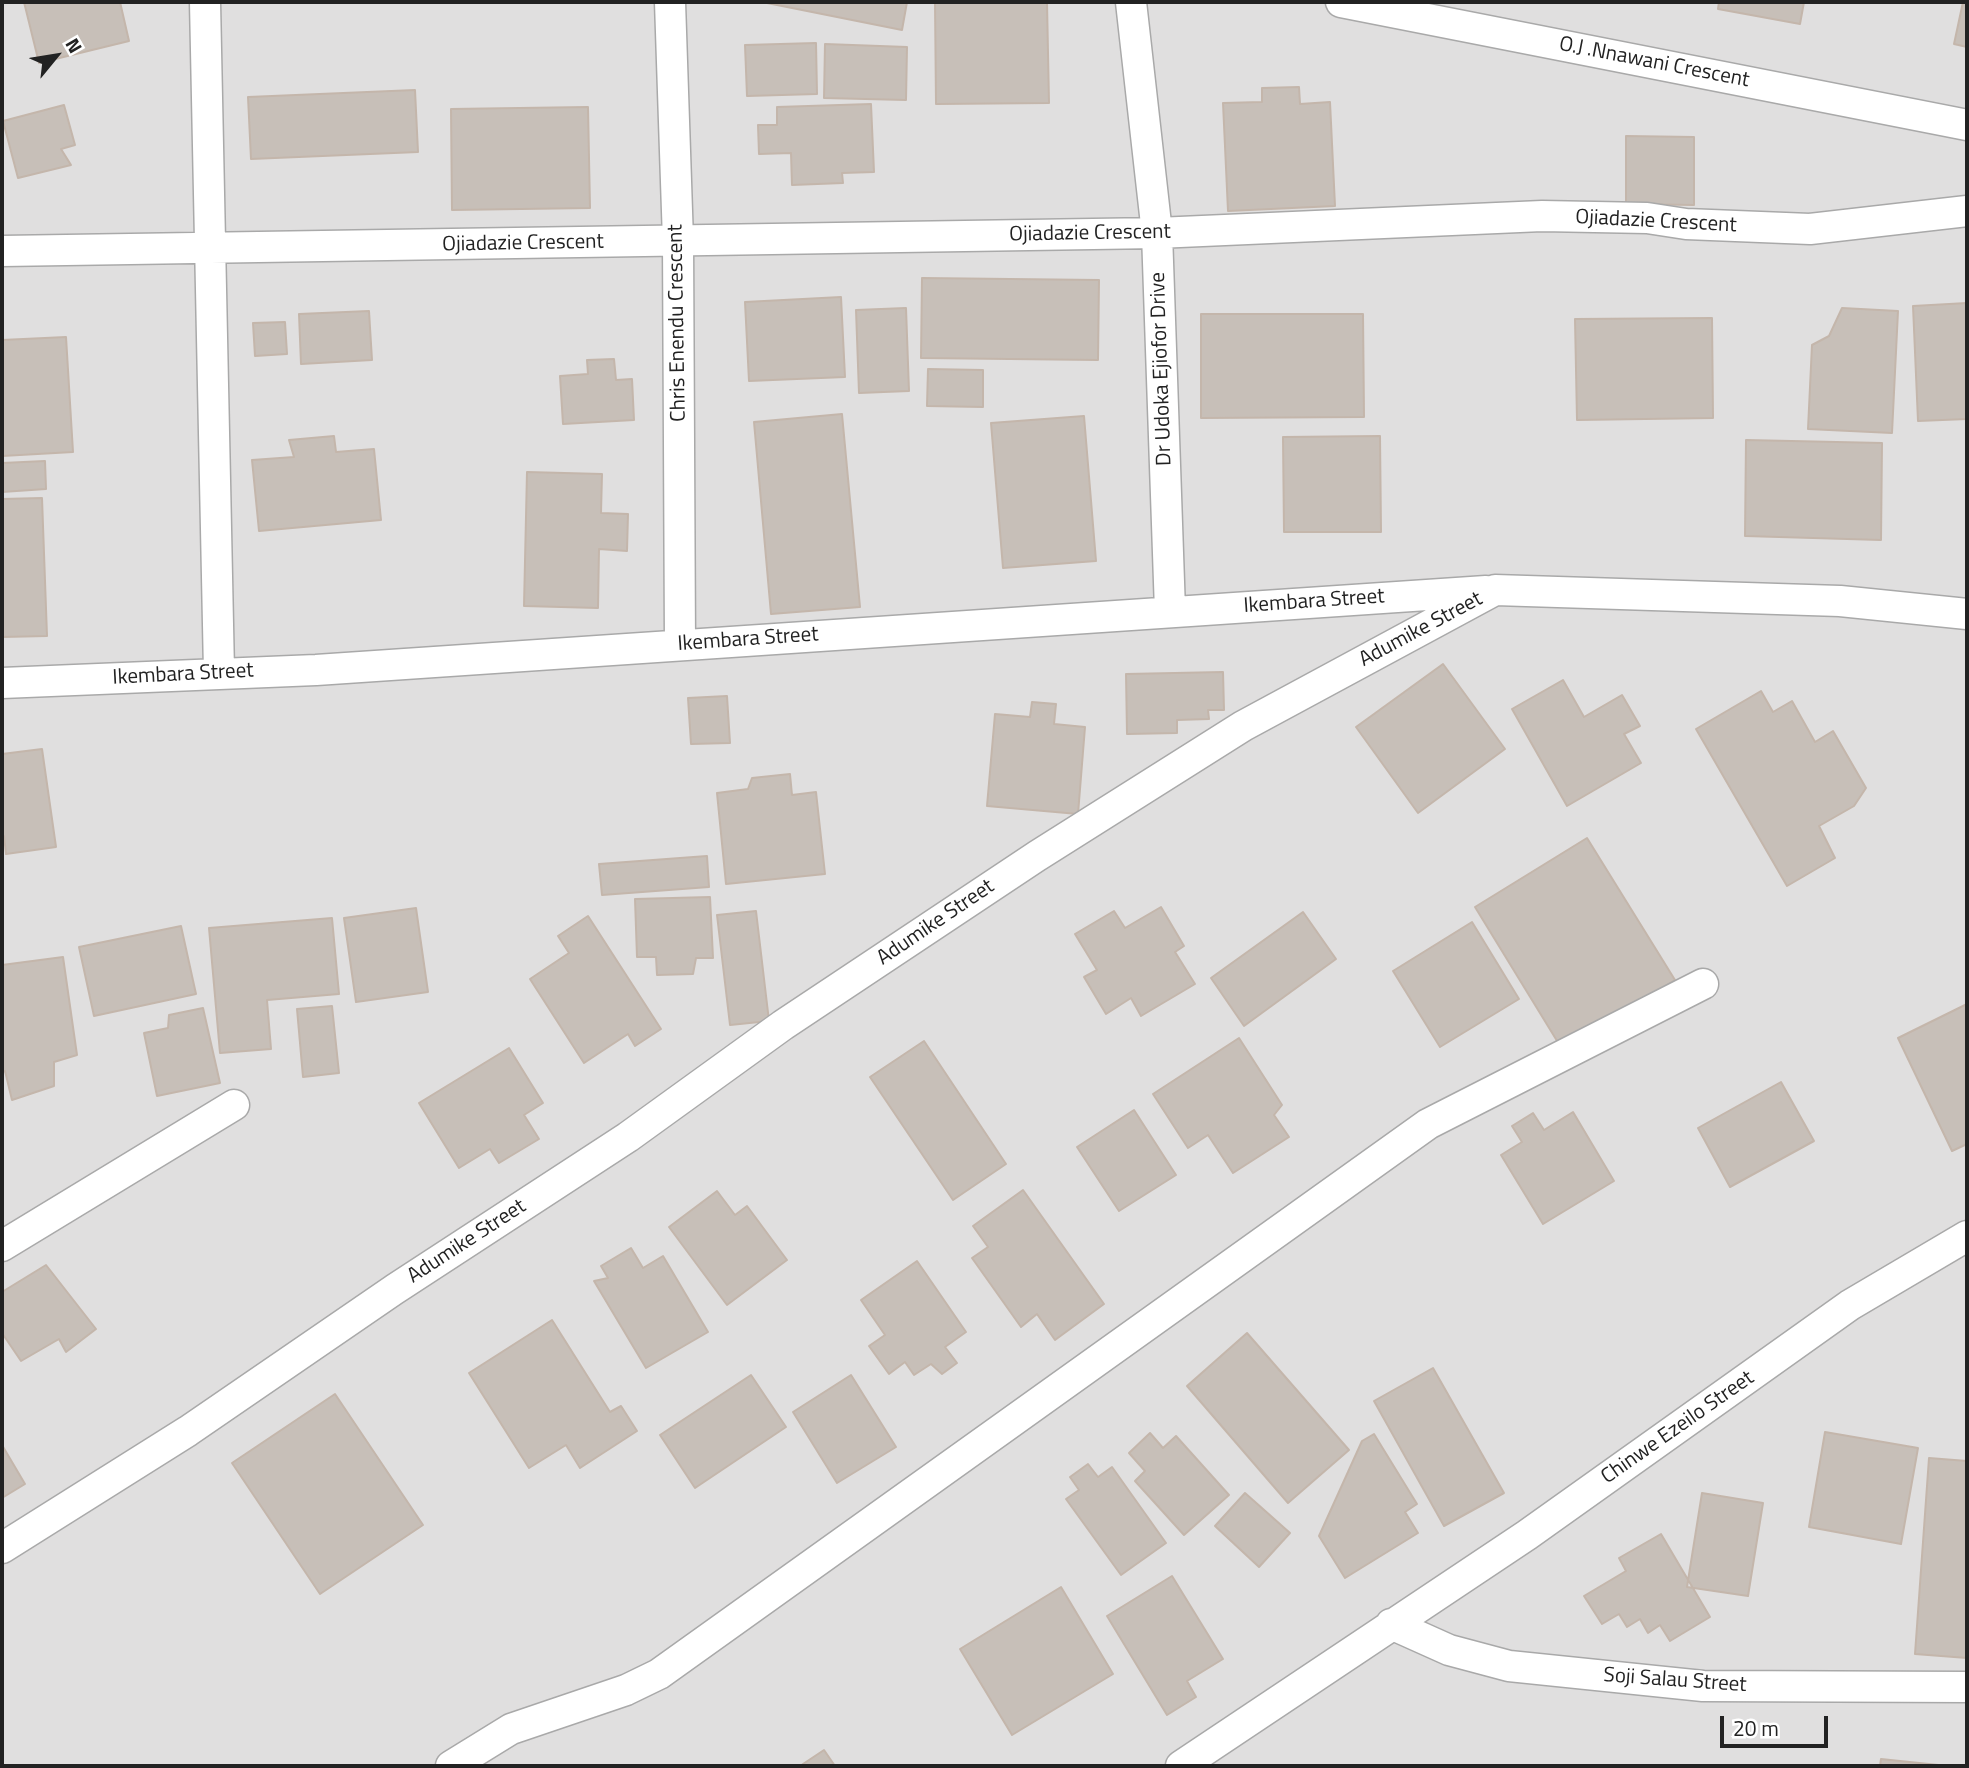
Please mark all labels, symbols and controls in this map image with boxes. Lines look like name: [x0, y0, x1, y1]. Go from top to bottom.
north arrow: [21, 21, 91, 91]
text: N: [59, 32, 90, 58]
street label: O.J .Nnawani Crescent: [1557, 32, 1751, 94]
street label: Ojiadazie Crescent: [1575, 205, 1737, 239]
street label: Ojiadazie Crescent: [1009, 220, 1171, 248]
street label: Chris Enendu Crescent: [664, 224, 692, 422]
street label: Ojiadazie Crescent: [442, 230, 604, 258]
street label: Dr Udoka Ejiofor Drive: [1146, 272, 1178, 466]
street label: Ikembara Street: [1243, 585, 1385, 619]
street label: Adumike Street: [1355, 587, 1487, 673]
street label: Ikembara Street: [677, 623, 819, 657]
street label: Ikembara Street: [112, 659, 254, 691]
street label: Adumike Street: [873, 875, 999, 971]
street label: Adumike Street: [403, 1194, 531, 1290]
street label: Chinwe Ezeilo Street: [1597, 1366, 1759, 1490]
street label: Soji Salau Street: [1603, 1663, 1747, 1699]
scale bar: [1724, 1702, 1832, 1746]
text: 20 m: [1733, 1712, 1779, 1744]

